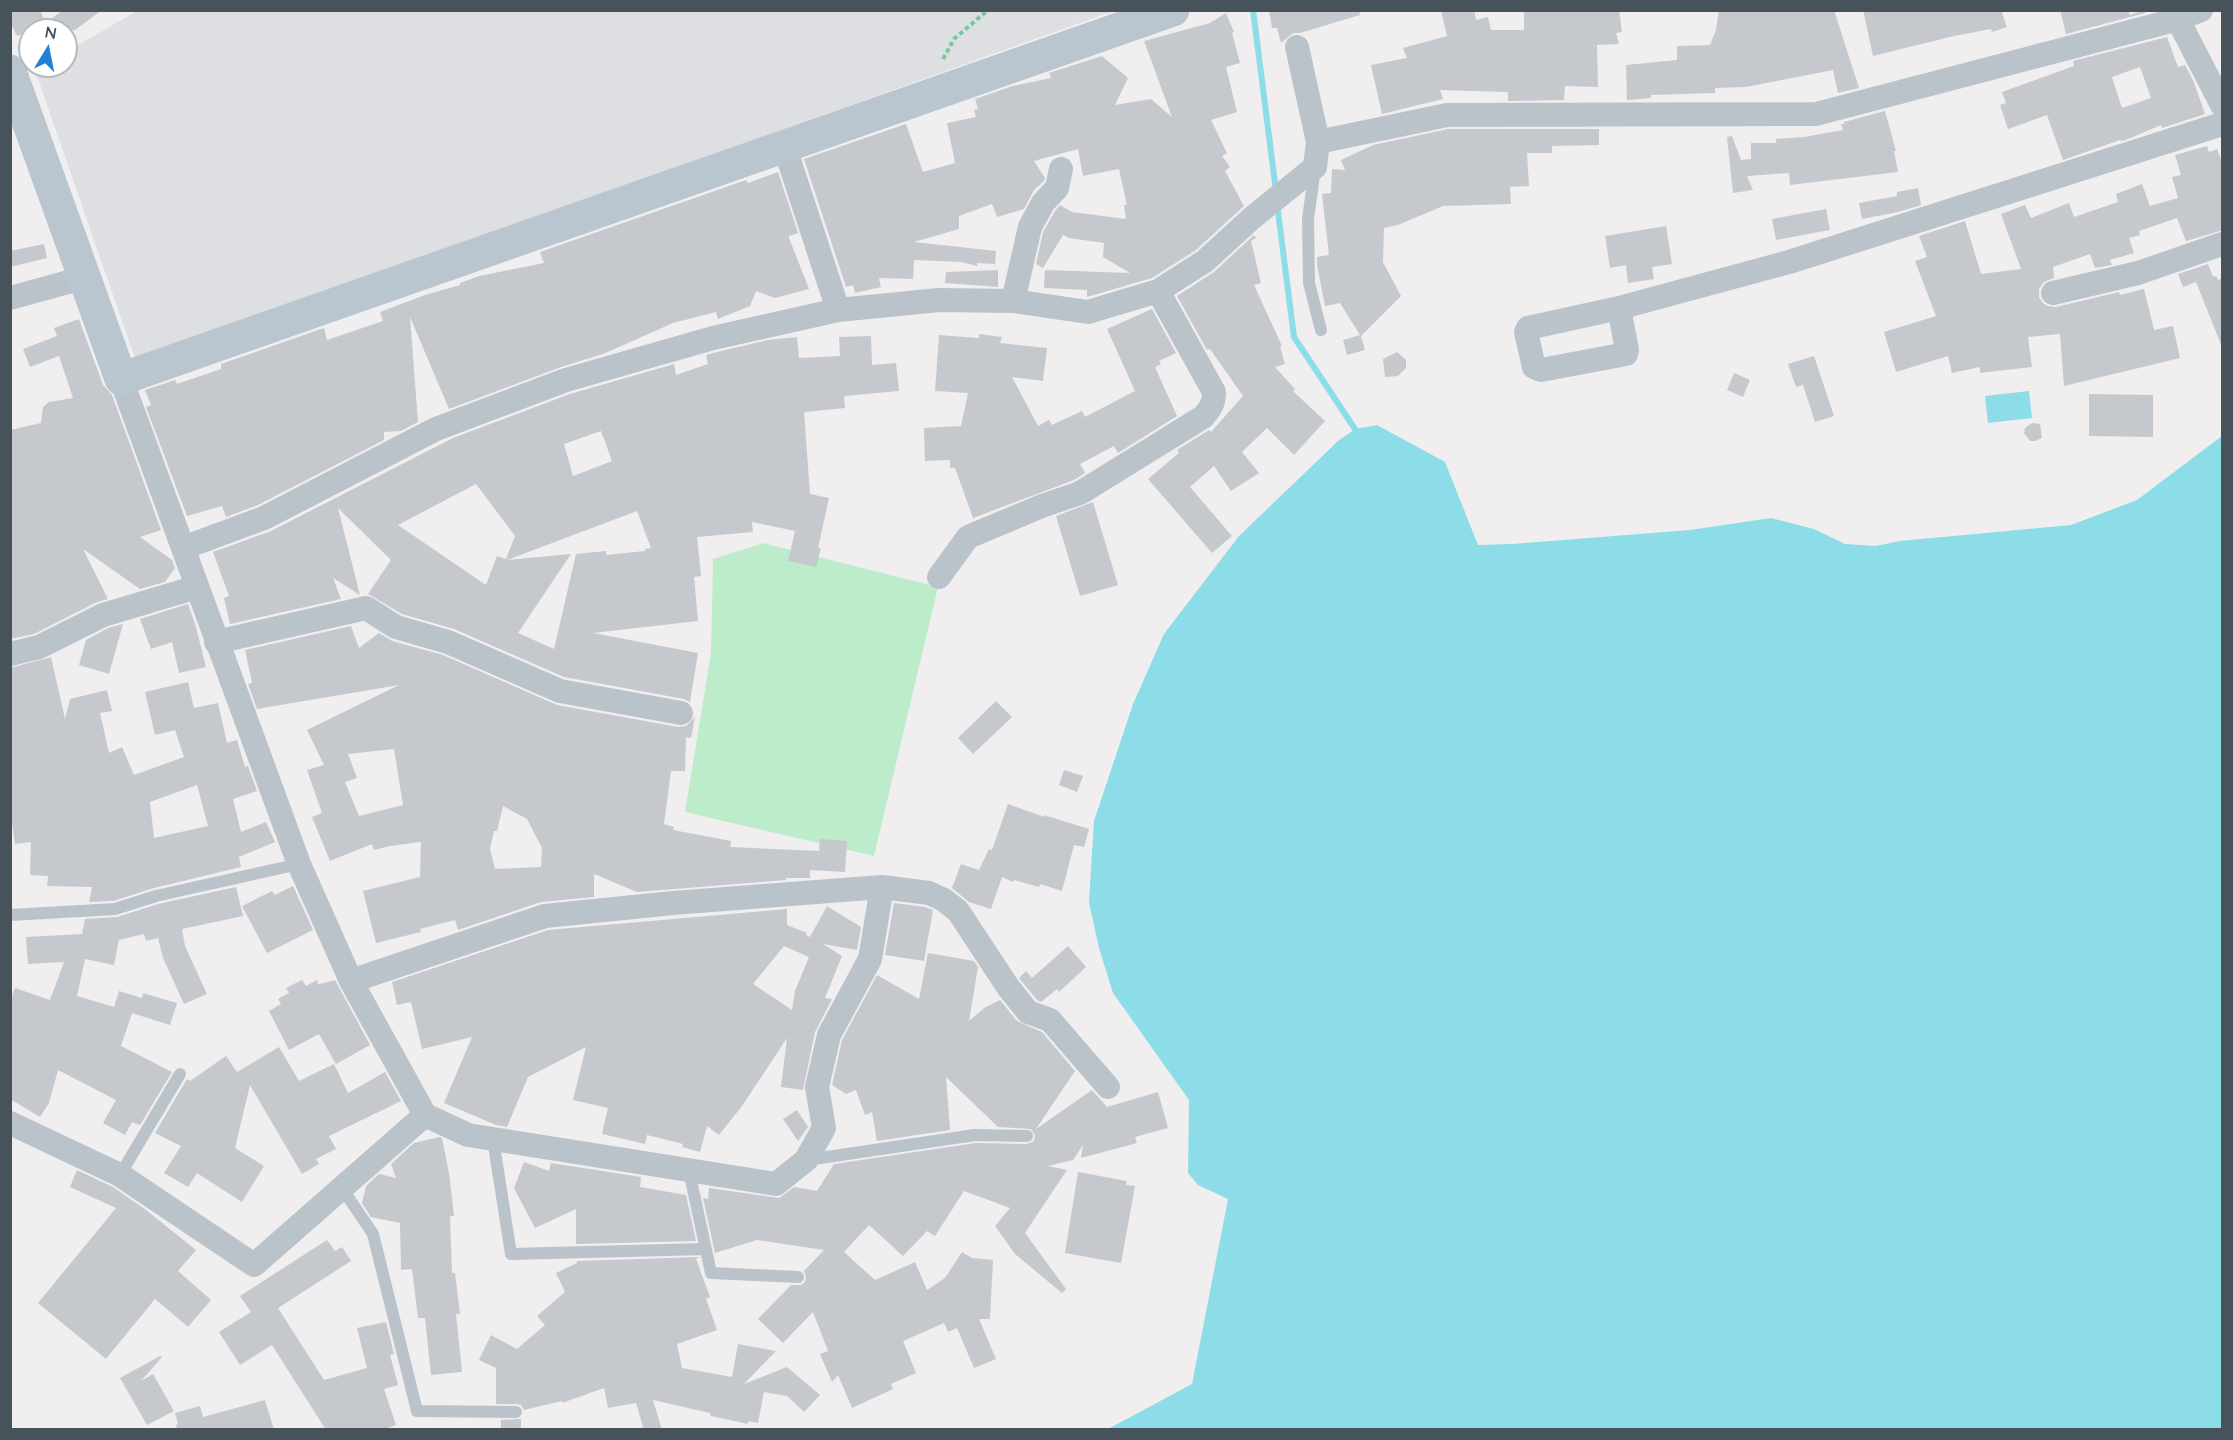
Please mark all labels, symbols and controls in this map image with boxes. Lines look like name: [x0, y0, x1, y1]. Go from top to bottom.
north arrow: [18, 18, 78, 78]
text: N: [43, 21, 58, 43]

